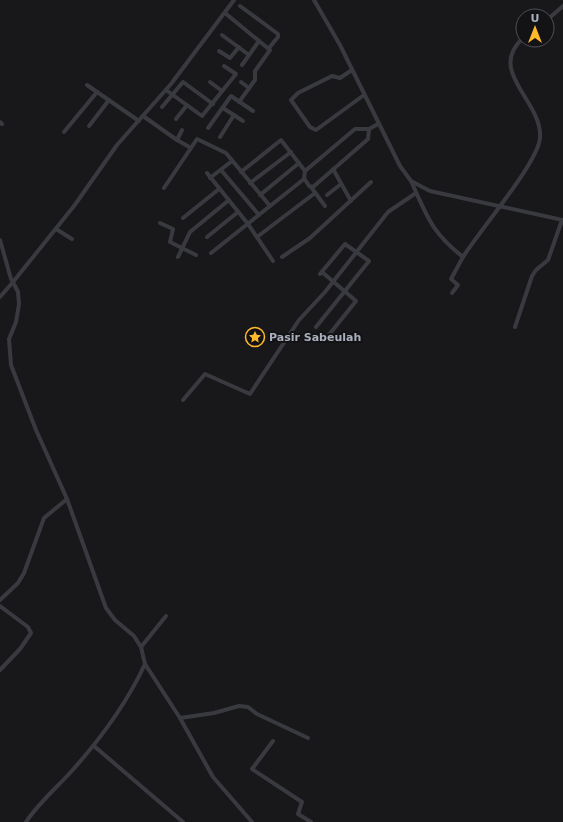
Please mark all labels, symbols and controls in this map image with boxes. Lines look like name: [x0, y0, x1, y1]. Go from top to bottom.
north arrow: [515, 8, 555, 48]
text: U: [531, 12, 539, 25]
place icon: Pasir Sabeulah: [244, 326, 266, 348]
place label: Pasir Sabeulah: [269, 331, 361, 344]

